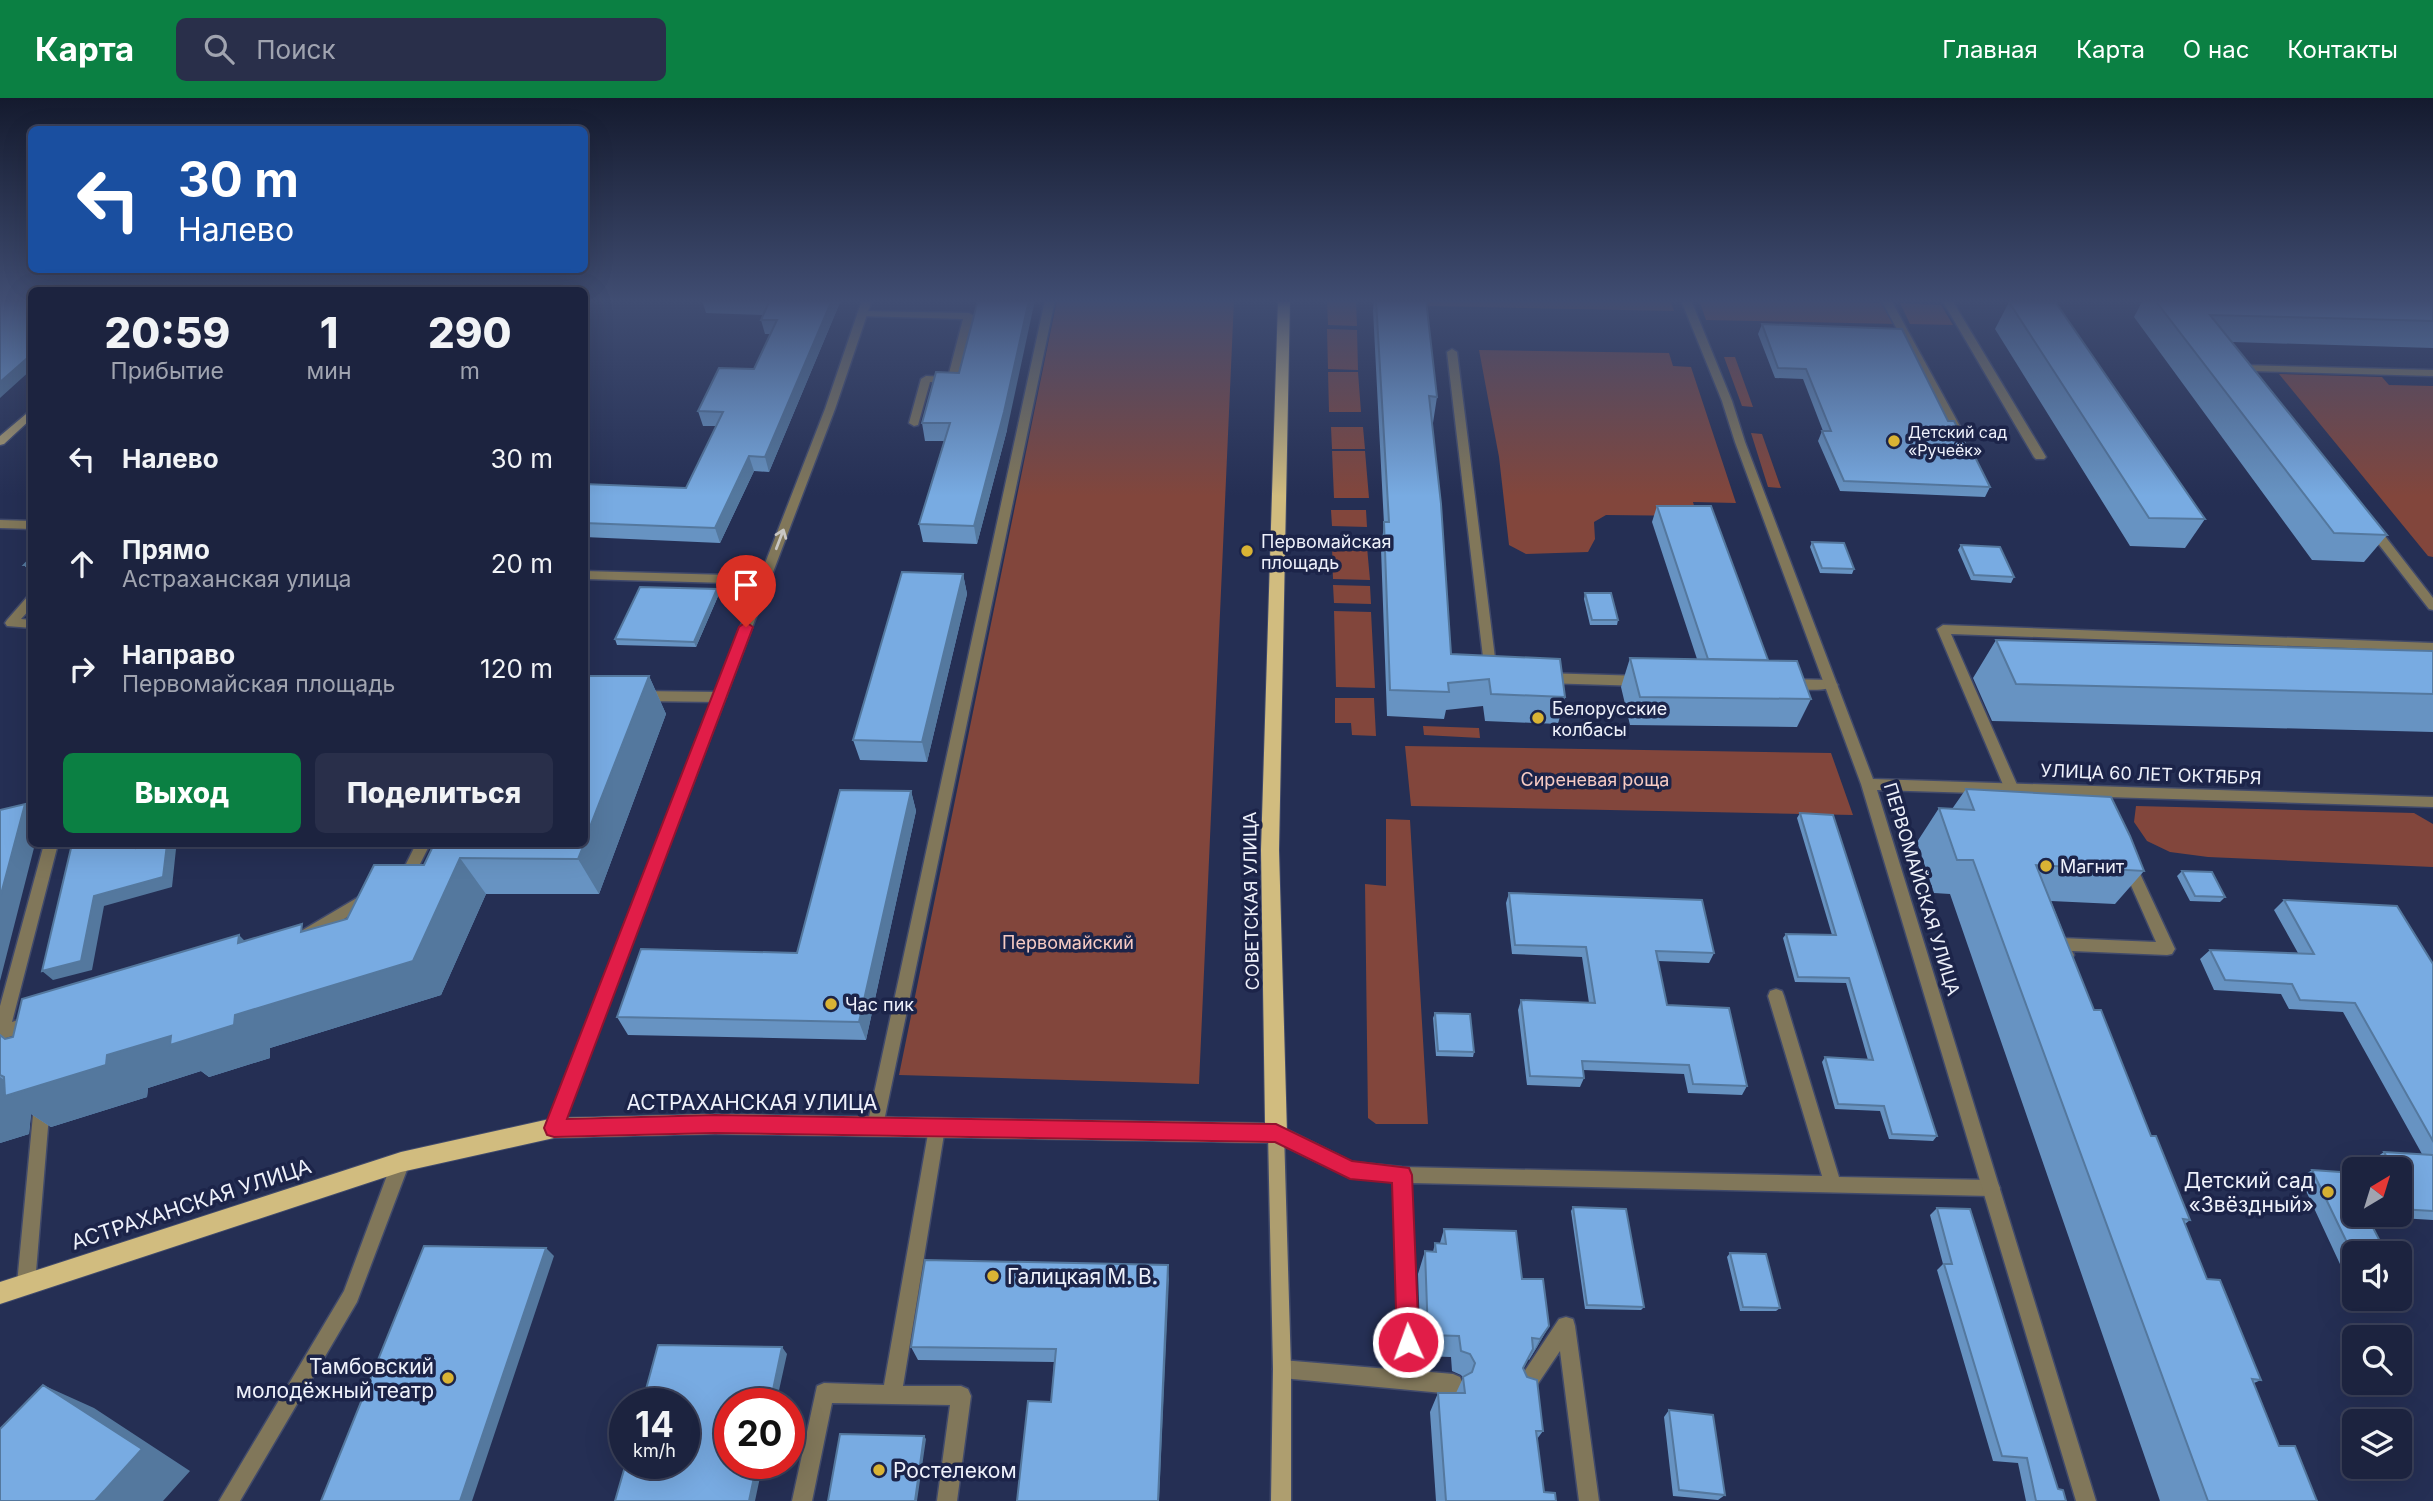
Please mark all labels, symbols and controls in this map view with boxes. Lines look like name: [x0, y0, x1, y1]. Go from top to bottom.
search box: [176, 18, 666, 81]
text: Карта: [35, 29, 134, 69]
icon: search: [200, 30, 238, 68]
text: Поиск: [256, 34, 335, 65]
text: Главная: [1942, 35, 2038, 64]
text: Карта: [2076, 35, 2145, 64]
text: О нас: [2183, 35, 2249, 64]
text: Контакты: [2287, 35, 2398, 64]
text: 30 m: [178, 150, 299, 209]
icon: left: [63, 154, 154, 245]
text: Налево: [178, 210, 294, 249]
text: 20:59: [104, 307, 230, 358]
text: 1: [320, 307, 338, 358]
text: 290: [428, 307, 512, 358]
text: Прибытие: [111, 357, 224, 385]
text: мин: [307, 357, 352, 385]
text: m: [460, 357, 480, 385]
place label: Детский сад «Ручеёк»: [1908, 422, 2007, 460]
marker: Детский сад «Ручеёк»: [1886, 433, 1902, 449]
icon: left: [63, 440, 101, 478]
text: Налево: [122, 443, 219, 474]
text: 30 m: [490, 443, 553, 474]
one-way arrow: [775, 528, 788, 550]
place label: Первомайская площадь: [1261, 531, 1392, 573]
text: Прямо: [122, 534, 210, 565]
marker: Первомайская площадь: [1239, 543, 1255, 559]
icon: ahead: [63, 545, 101, 583]
text: 20 m: [491, 548, 553, 579]
pin: [716, 555, 776, 627]
text: Астраханская улица: [122, 565, 351, 593]
icon: arrive: [727, 566, 765, 604]
text: Направо: [122, 639, 235, 670]
icon: right: [63, 650, 101, 688]
text: 120 m: [480, 653, 553, 684]
text: Первомайская площадь: [122, 670, 395, 698]
place label: Белорусские колбасы: [1552, 698, 1667, 740]
marker: Белорусские колбасы: [1530, 710, 1546, 726]
button: Выход: [63, 753, 301, 833]
button: Поделиться: [315, 753, 553, 833]
street label: УЛИЦА 60 ЛЕТ ОКТЯБРЯ: [2040, 760, 2262, 788]
park label: Сиреневая роща: [1521, 769, 1669, 790]
street label: ПЕРВОМАЙСКАЯ УЛИЦА: [1880, 780, 1965, 998]
street label: СОВЕТСКАЯ УЛИЦА: [1239, 812, 1263, 990]
place label: Магнит: [2060, 856, 2125, 877]
marker: Магнит: [2038, 858, 2054, 874]
park label: Первомайский: [1002, 932, 1134, 953]
place label: Час пик: [845, 994, 914, 1015]
marker: Час пик: [823, 996, 839, 1012]
street label: АСТРАХАНСКАЯ УЛИЦА: [626, 1090, 878, 1115]
street label: АСТРАХАНСКАЯ УЛИЦА: [68, 1153, 314, 1255]
north arrow: [2342, 1157, 2412, 1227]
map controls: [2342, 1157, 2412, 1479]
place label: Детский сад «Звёздный»: [2184, 1168, 2314, 1217]
marker: Детский сад «Звёздный»: [2320, 1184, 2336, 1200]
button: sound: [2342, 1241, 2412, 1311]
place label: Галицкая М. В.: [1007, 1264, 1158, 1289]
marker: Галицкая М. В.: [985, 1268, 1001, 1284]
position arrow: [1371, 1305, 1445, 1379]
button: search: [2342, 1325, 2412, 1395]
place label: Тамбовский молодёжный театр: [236, 1354, 434, 1403]
marker: Тамбовский молодёжный театр: [440, 1370, 456, 1386]
speed limit sign: 20: [714, 1388, 805, 1479]
text: 14: [635, 1403, 674, 1445]
button: layers: [2342, 1409, 2412, 1479]
text: km/h: [633, 1440, 676, 1461]
place label: Ростелеком: [893, 1458, 1017, 1483]
marker: Ростелеком: [871, 1462, 887, 1478]

